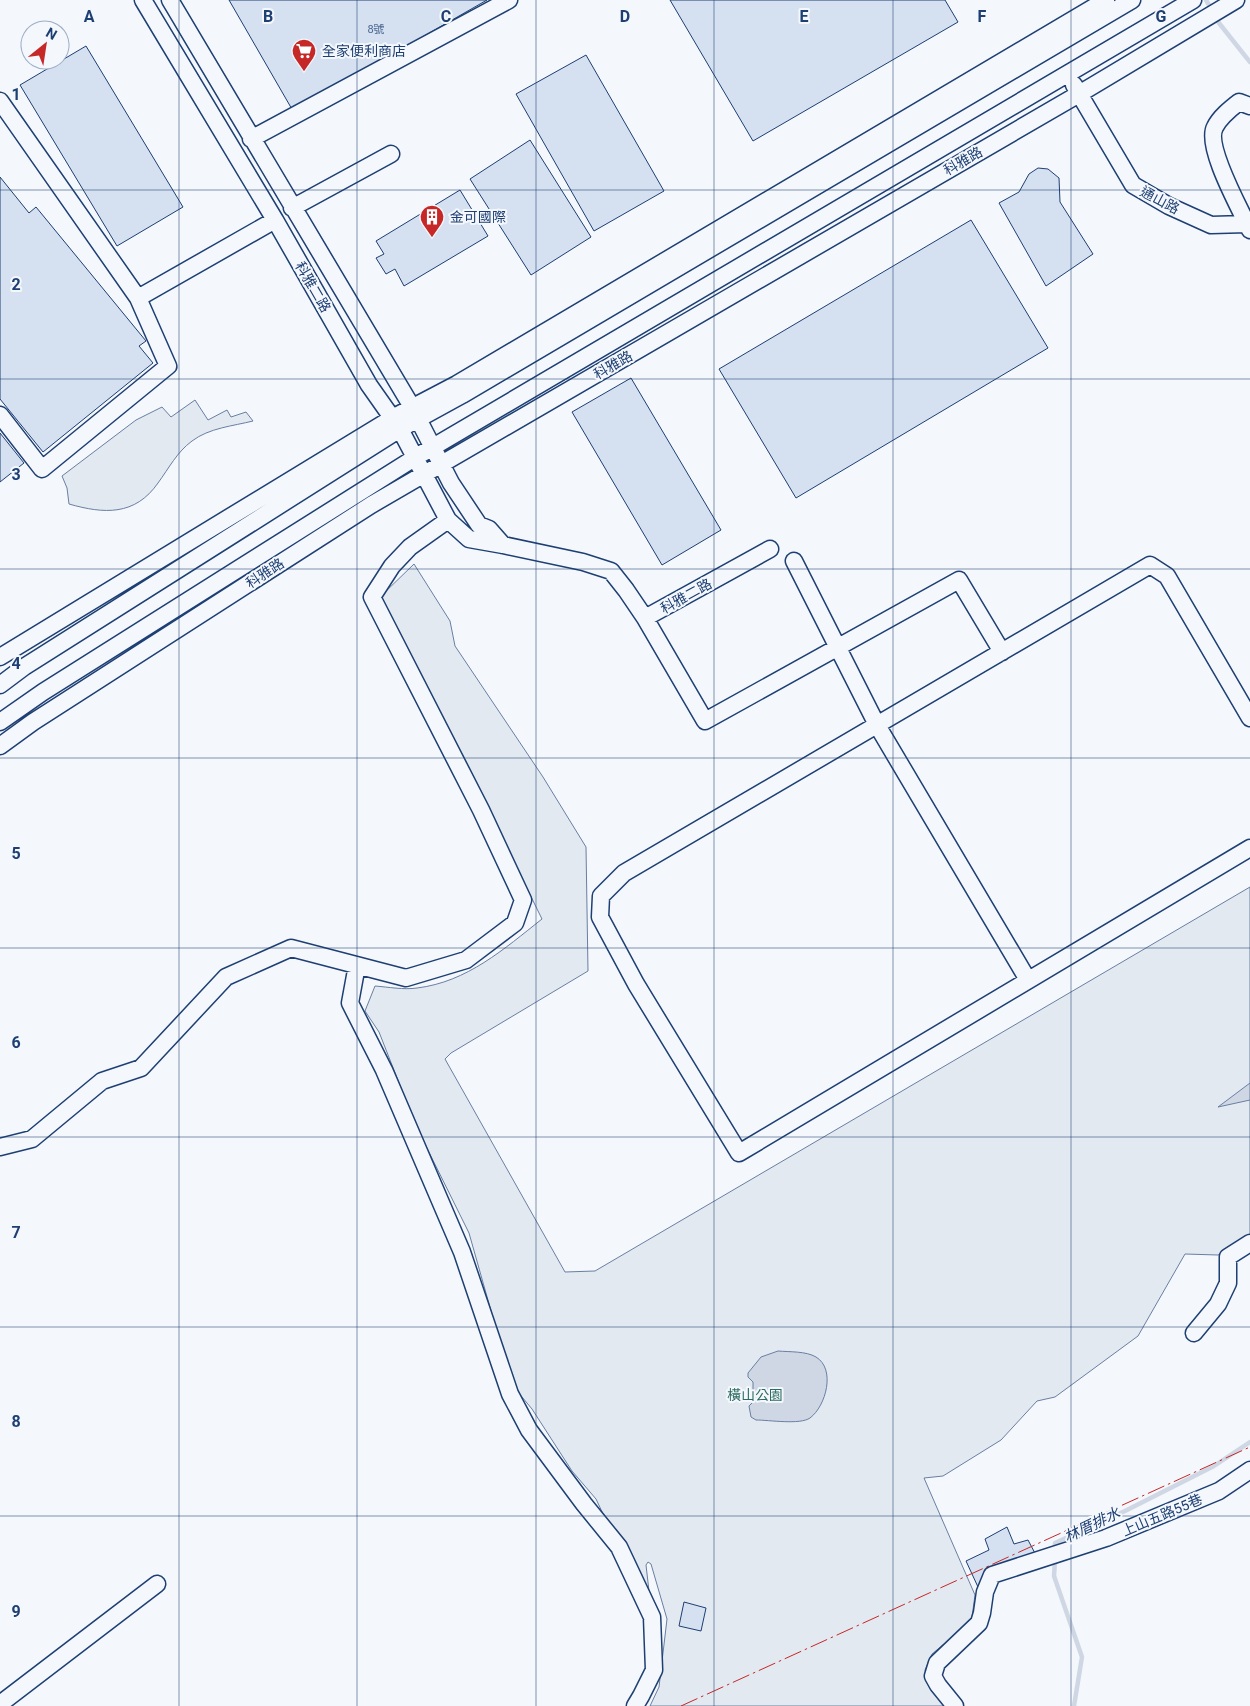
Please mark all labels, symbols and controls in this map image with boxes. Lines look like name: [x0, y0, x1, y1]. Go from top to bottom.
text: A: [84, 7, 95, 26]
text: B: [263, 7, 273, 26]
text: C: [441, 7, 451, 26]
text: D: [620, 7, 630, 26]
text: E: [800, 7, 809, 26]
text: F: [978, 7, 987, 26]
text: G: [1156, 7, 1167, 26]
north arrow: [20, 20, 70, 70]
house number: 8號: [367, 23, 385, 36]
text: N: [43, 24, 60, 43]
supermarket icon: 全家便利商店: [291, 38, 317, 72]
place label: 全家便利商店: [322, 43, 406, 59]
text: 1: [11, 85, 21, 104]
street label: 科雅路: [941, 144, 985, 178]
street label: 通山路: [1138, 183, 1182, 217]
building icon: 金可國際: [419, 204, 445, 238]
place label: 金可國際: [450, 209, 506, 225]
street label: 科雅二路: [292, 259, 334, 315]
text: 2: [11, 275, 21, 294]
street label: 科雅路: [591, 348, 635, 382]
text: 3: [11, 465, 21, 484]
street label: 科雅路: [243, 555, 287, 591]
street label: 科雅二路: [658, 575, 714, 617]
text: 4: [11, 654, 21, 673]
text: 5: [11, 844, 21, 863]
text: 6: [11, 1033, 21, 1052]
text: 7: [11, 1223, 21, 1242]
park label: 橫山公園: [727, 1387, 783, 1403]
text: 8: [11, 1412, 21, 1431]
street label: 上山五路55巷: [1119, 1491, 1205, 1539]
water label: 林厝排水: [1061, 1503, 1124, 1546]
text: 9: [11, 1602, 21, 1621]

